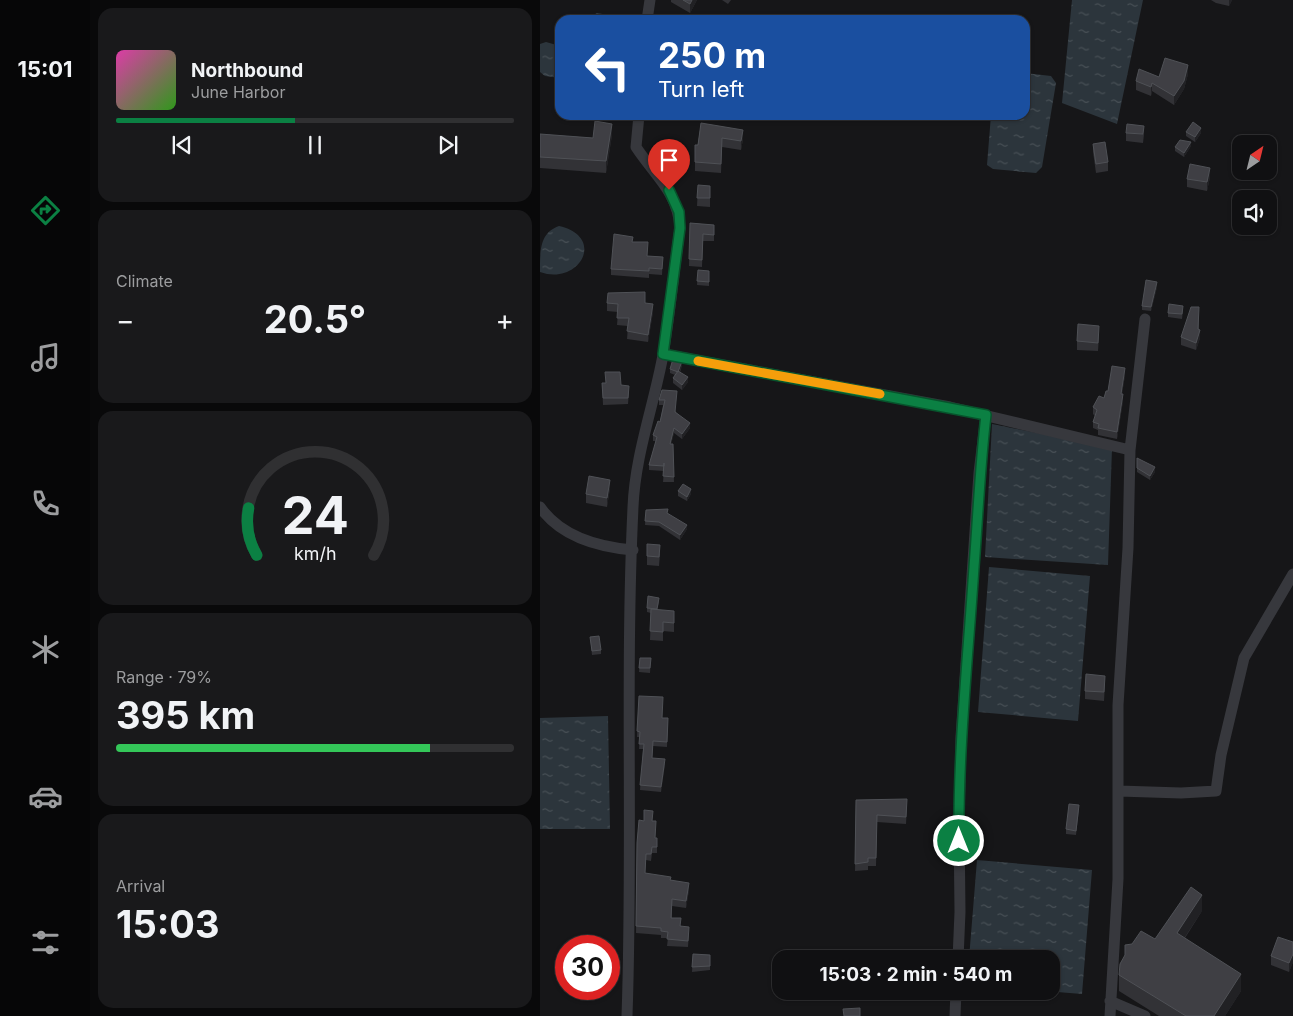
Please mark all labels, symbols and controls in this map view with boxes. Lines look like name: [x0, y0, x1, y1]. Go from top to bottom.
text: 250 m: [658, 34, 766, 76]
icon: left: [575, 35, 640, 100]
text: 15:01: [17, 56, 73, 82]
text: Northbound: [191, 59, 303, 82]
text: Turn left: [658, 76, 744, 102]
text: June Harbor: [191, 82, 285, 102]
icon: previous: [168, 131, 196, 159]
icon: pause: [301, 131, 329, 159]
icon: next: [434, 131, 462, 159]
north arrow: [1232, 135, 1278, 180]
map controls: [1232, 135, 1277, 235]
pin: [648, 139, 690, 190]
icon: arrive: [655, 146, 683, 174]
button: sound: [1232, 190, 1277, 235]
icon: directions: [28, 193, 63, 228]
text: Climate: [116, 271, 173, 291]
text: 20.5°: [264, 296, 366, 342]
text: −: [116, 303, 135, 337]
text: +: [495, 303, 514, 337]
icon: music: [28, 340, 63, 375]
text: 24: [281, 484, 349, 547]
icon: phone: [28, 486, 63, 521]
text: km/h: [294, 543, 336, 564]
icon: climate: [28, 632, 63, 667]
text: Range · 79%: [116, 667, 212, 687]
text: 395 km: [116, 692, 255, 738]
icon: car: [28, 779, 63, 814]
position arrow: [932, 814, 984, 866]
text: Arrival: [116, 876, 165, 896]
text: 15:03: [116, 901, 220, 947]
icon: filters: [28, 925, 63, 960]
speed limit sign: 30: [555, 935, 620, 1000]
text: 15:03 · 2 min · 540 m: [820, 963, 1012, 986]

